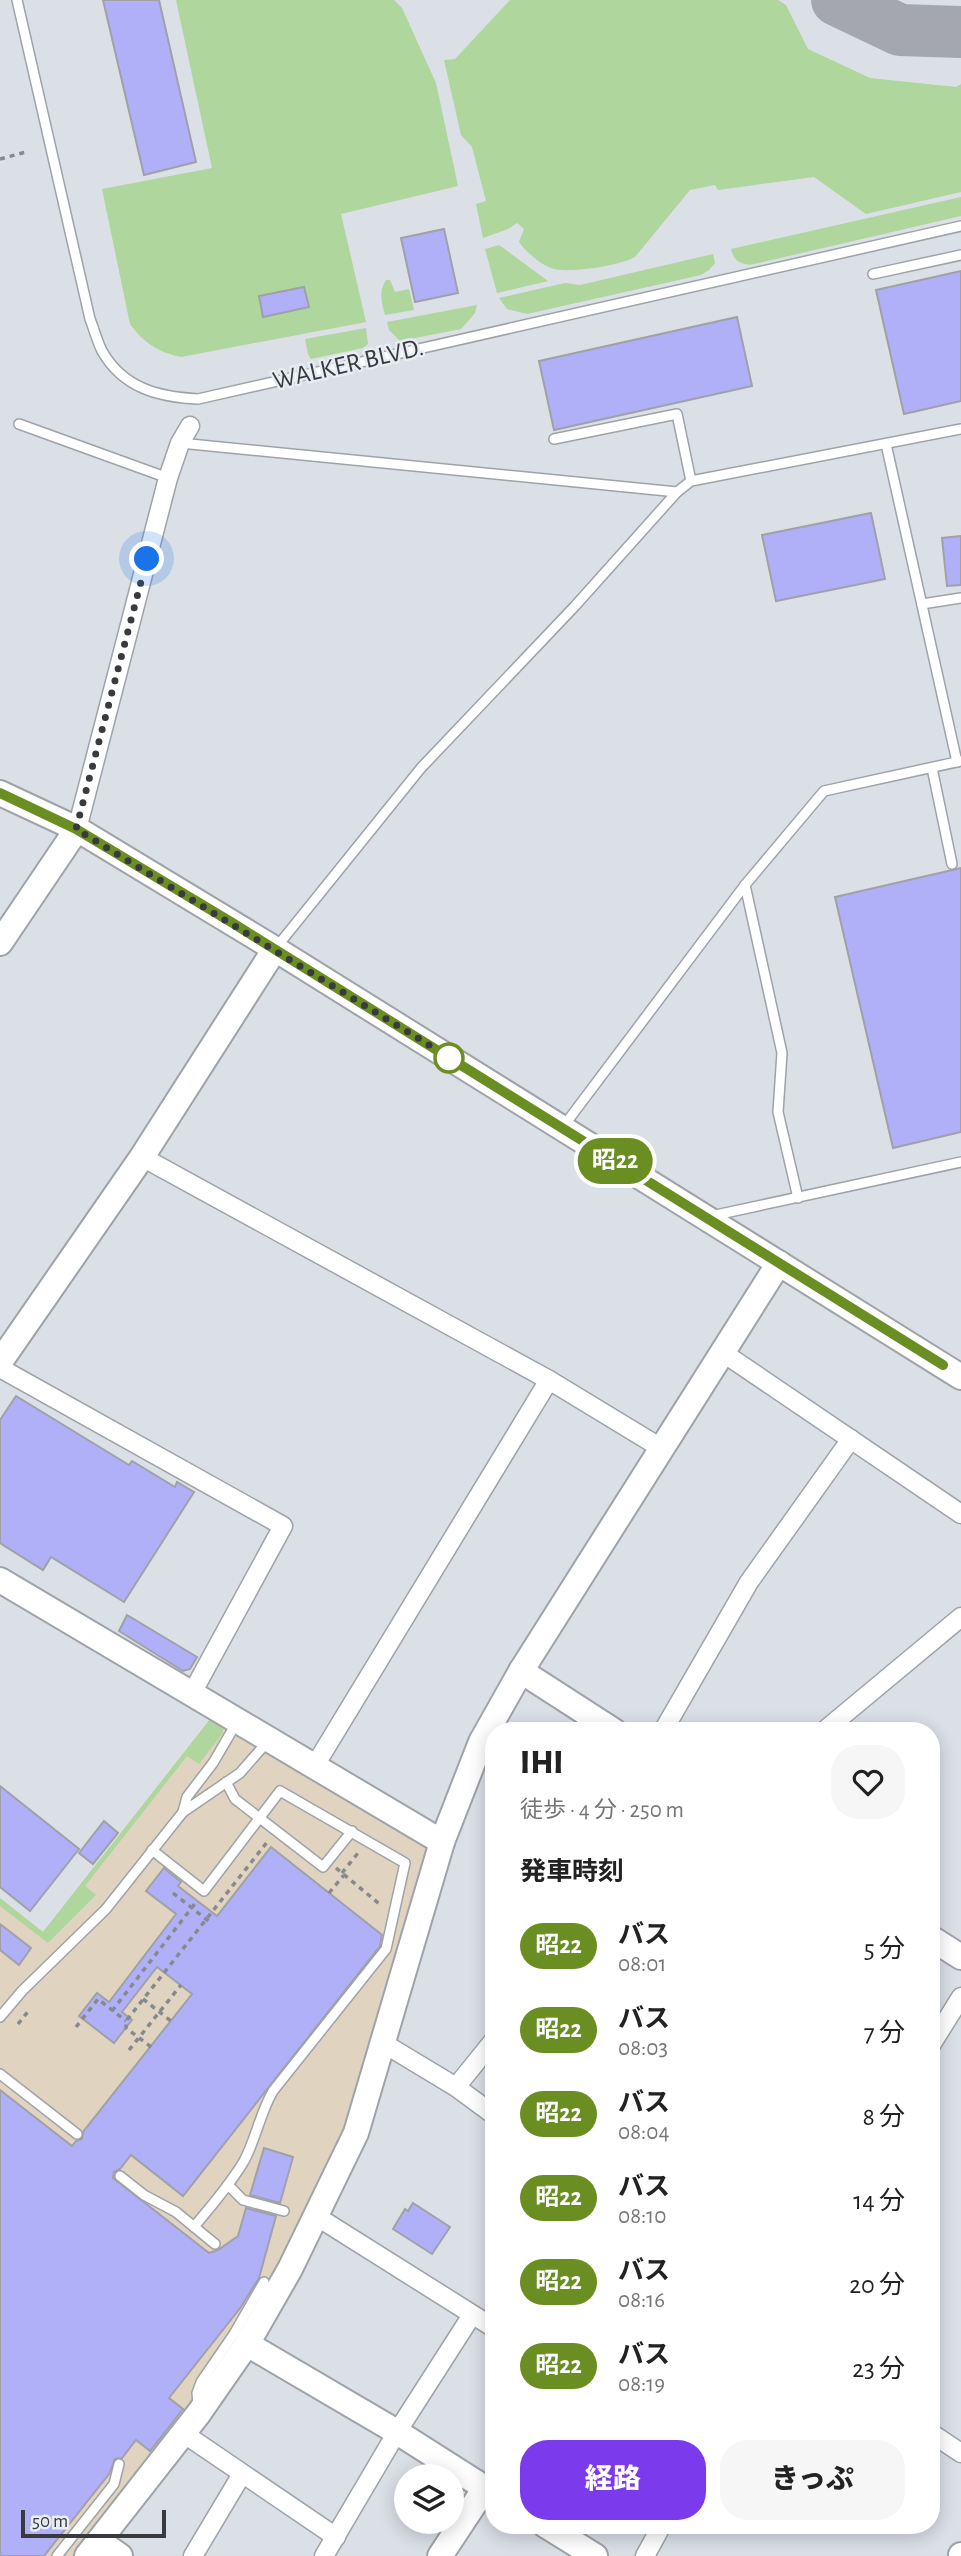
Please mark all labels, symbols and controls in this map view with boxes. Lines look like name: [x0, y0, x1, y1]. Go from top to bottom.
street label: WALKER BLVD.: [270, 334, 426, 394]
your location: [129, 541, 164, 576]
unlabelled marker: [434, 1043, 464, 1073]
line badge: 昭22: [575, 1138, 655, 1184]
text: 昭22: [592, 1149, 638, 1173]
button: heart: [831, 1745, 905, 1819]
text: IHI: [520, 1747, 564, 1780]
text: 徒歩 · 4 分 · 250 m: [520, 1799, 684, 1822]
text: 発車時刻: [520, 1859, 624, 1885]
text: バス: [618, 1922, 670, 1948]
text: 昭22: [535, 1934, 582, 1958]
text: 5 分: [864, 1936, 905, 1962]
text: 08:01: [618, 1953, 666, 1976]
text: バス: [618, 2006, 670, 2032]
text: 昭22: [535, 2018, 582, 2042]
text: 7 分: [864, 2020, 905, 2046]
text: 08:03: [618, 2037, 668, 2060]
text: バス: [618, 2090, 670, 2116]
text: 昭22: [535, 2102, 582, 2126]
text: 8 分: [862, 2104, 905, 2130]
text: 08:04: [618, 2121, 670, 2144]
text: バス: [618, 2174, 670, 2200]
text: 昭22: [535, 2186, 582, 2210]
text: 14 分: [853, 2188, 905, 2214]
text: 08:10: [618, 2205, 666, 2228]
text: バス: [618, 2258, 670, 2284]
text: 昭22: [535, 2270, 582, 2294]
text: 20 分: [849, 2272, 905, 2298]
text: 08:16: [618, 2289, 665, 2312]
text: バス: [618, 2342, 670, 2368]
text: 昭22: [535, 2354, 582, 2378]
text: 23 分: [852, 2356, 905, 2382]
text: 08:19: [618, 2373, 665, 2396]
button: 経路: [520, 2440, 706, 2520]
button: きっぷ: [720, 2440, 905, 2520]
map controls: [394, 2464, 464, 2534]
button: layers: [394, 2464, 464, 2534]
scale bar: [21, 2507, 166, 2539]
text: 50 m: [32, 2512, 68, 2531]

